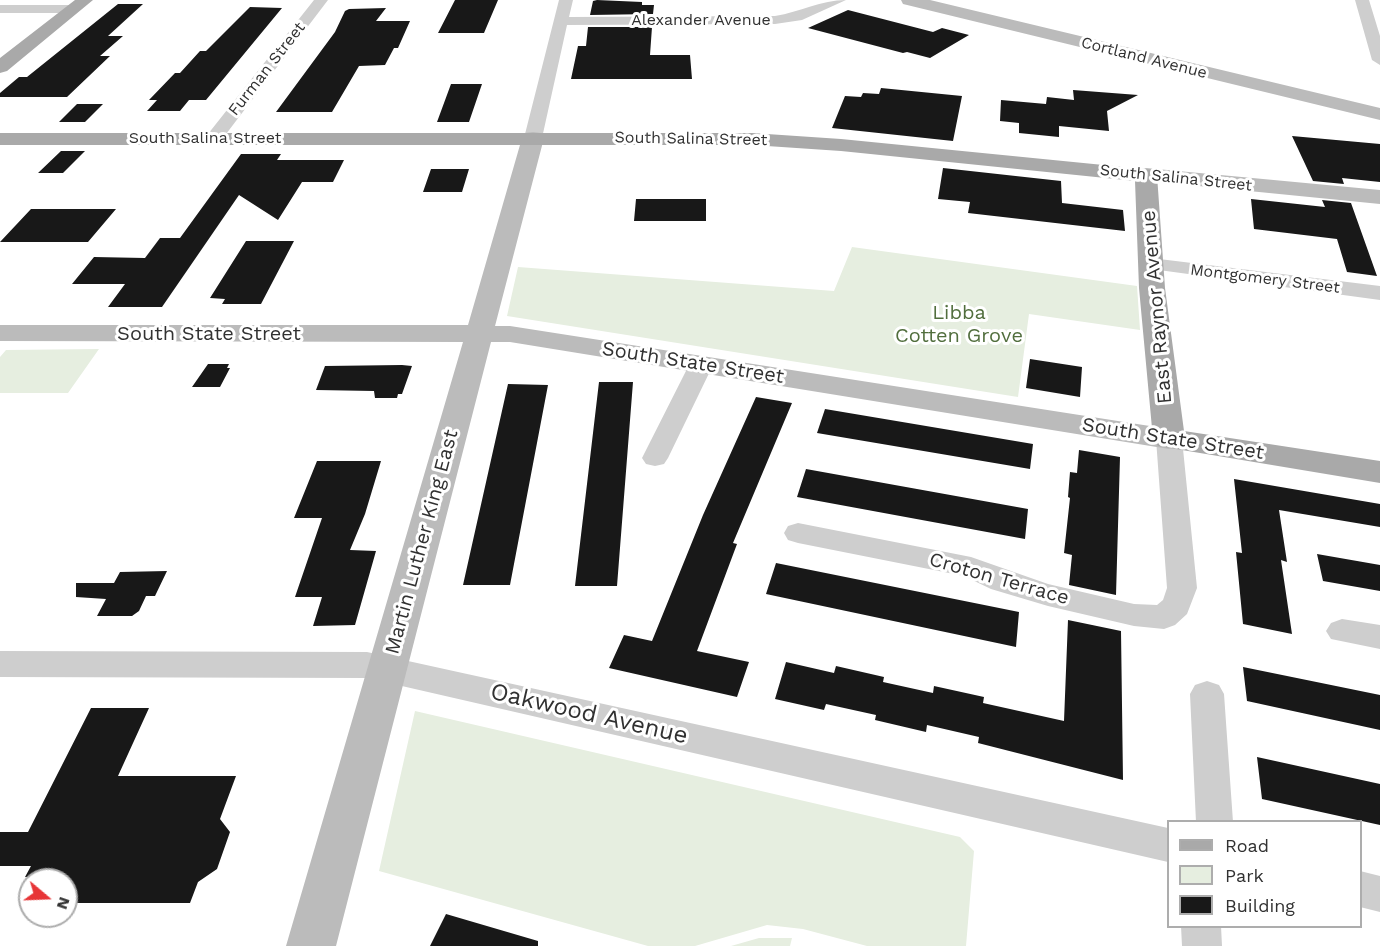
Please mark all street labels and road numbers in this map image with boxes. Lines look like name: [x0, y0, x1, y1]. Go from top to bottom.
street label: Alexander Avenue: [631, 10, 771, 30]
street label: Furman Street: [225, 18, 309, 120]
street label: Cortland Avenue: [1079, 33, 1209, 83]
street label: South Salina Street: [129, 128, 281, 148]
street label: South Salina Street: [615, 128, 767, 150]
street label: South Salina Street: [1099, 160, 1253, 196]
street label: East Raynor Avenue: [1137, 209, 1177, 405]
street label: Montgomery Street: [1189, 260, 1341, 298]
street label: South State Street: [117, 322, 301, 346]
street label: South State Street: [600, 337, 786, 389]
street label: South State Street: [1080, 413, 1266, 465]
street label: Martin Luther King East: [380, 427, 464, 657]
street label: Croton Terrace: [926, 548, 1072, 610]
street label: Oakwood Avenue: [487, 677, 691, 751]

